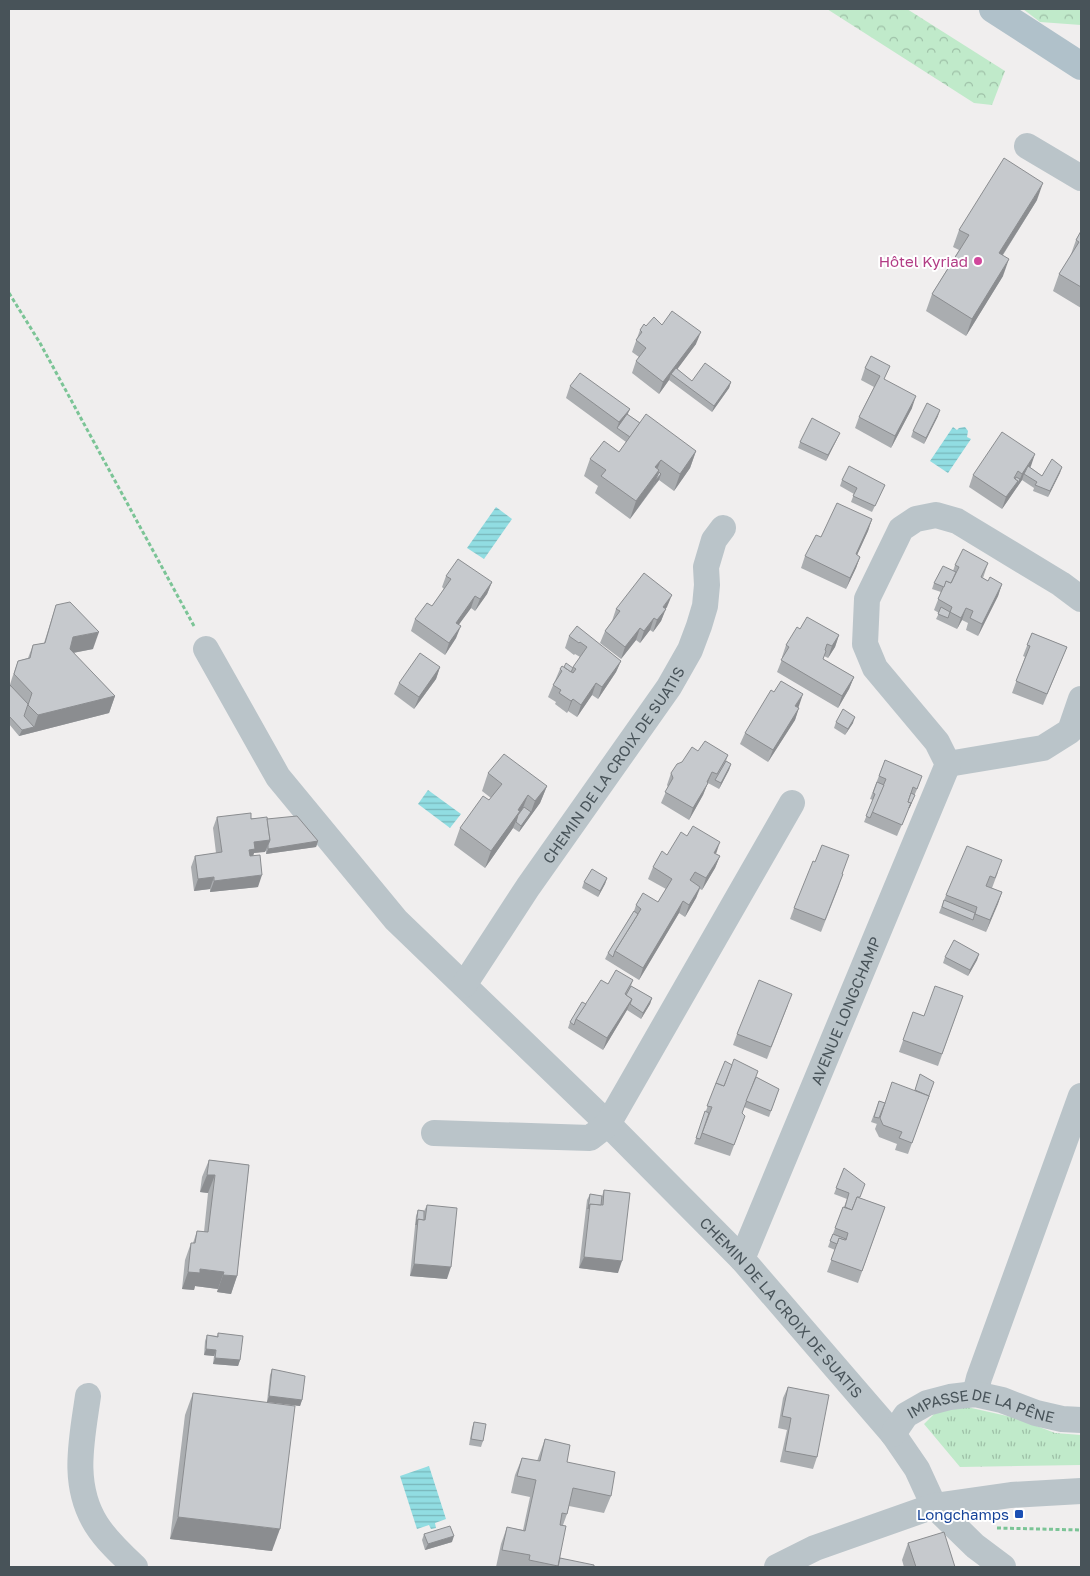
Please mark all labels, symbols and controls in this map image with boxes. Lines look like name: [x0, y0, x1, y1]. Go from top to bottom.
place label: Hôtel Kyriad: [879, 252, 968, 270]
marker: Hôtel Kyriad: [972, 255, 984, 267]
street label: CHEMIN DE LA CROIX DE SUATIS: [539, 663, 688, 867]
street label: AVENUE LONGCHAMP: [807, 934, 884, 1087]
street label: CHEMIN DE LA CROIX DE SUATIS: [696, 1213, 867, 1401]
text: IMPASSE DE LA PÊNE: [903, 1385, 1056, 1426]
street label: IMPASSE DE LA PÊNE: [906, 1410, 1060, 1428]
place label: Longchamps: [917, 1505, 1009, 1523]
marker: Longchamps: [1013, 1508, 1025, 1520]

